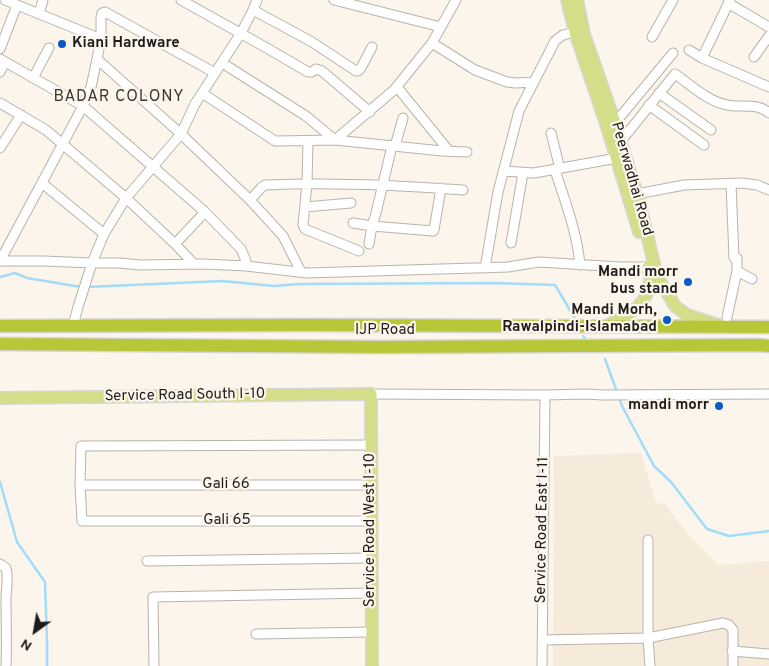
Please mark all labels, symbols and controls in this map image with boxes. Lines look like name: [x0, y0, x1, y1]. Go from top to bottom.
place label: Kiani Hardware: [72, 35, 180, 53]
marker: Kiani Hardware: [56, 38, 68, 50]
district label: BADAR COLONY: [52, 88, 186, 108]
street label: Peerwadhai Road: [606, 120, 656, 238]
place label: Mandi morr bus stand: [598, 264, 678, 299]
marker: Mandi morr bus stand: [682, 276, 694, 288]
place label: Mandi Morh, Rawalpindi-Islamabad: [502, 302, 657, 337]
marker: Mandi Morh, Rawalpindi-Islamabad: [661, 314, 673, 326]
street label: IJP Road: [355, 322, 415, 340]
street label: Service Road South I-10: [104, 386, 266, 406]
place label: mandi morr: [628, 397, 709, 415]
marker: mandi morr: [713, 400, 725, 412]
street label: Service Road West I-10: [362, 453, 380, 607]
street label: Service Road East I-11: [533, 456, 553, 604]
street label: Gali 66: [202, 476, 250, 494]
street label: Gali 65: [203, 512, 251, 530]
north arrow: [10, 606, 60, 656]
text: N: [18, 634, 36, 654]

